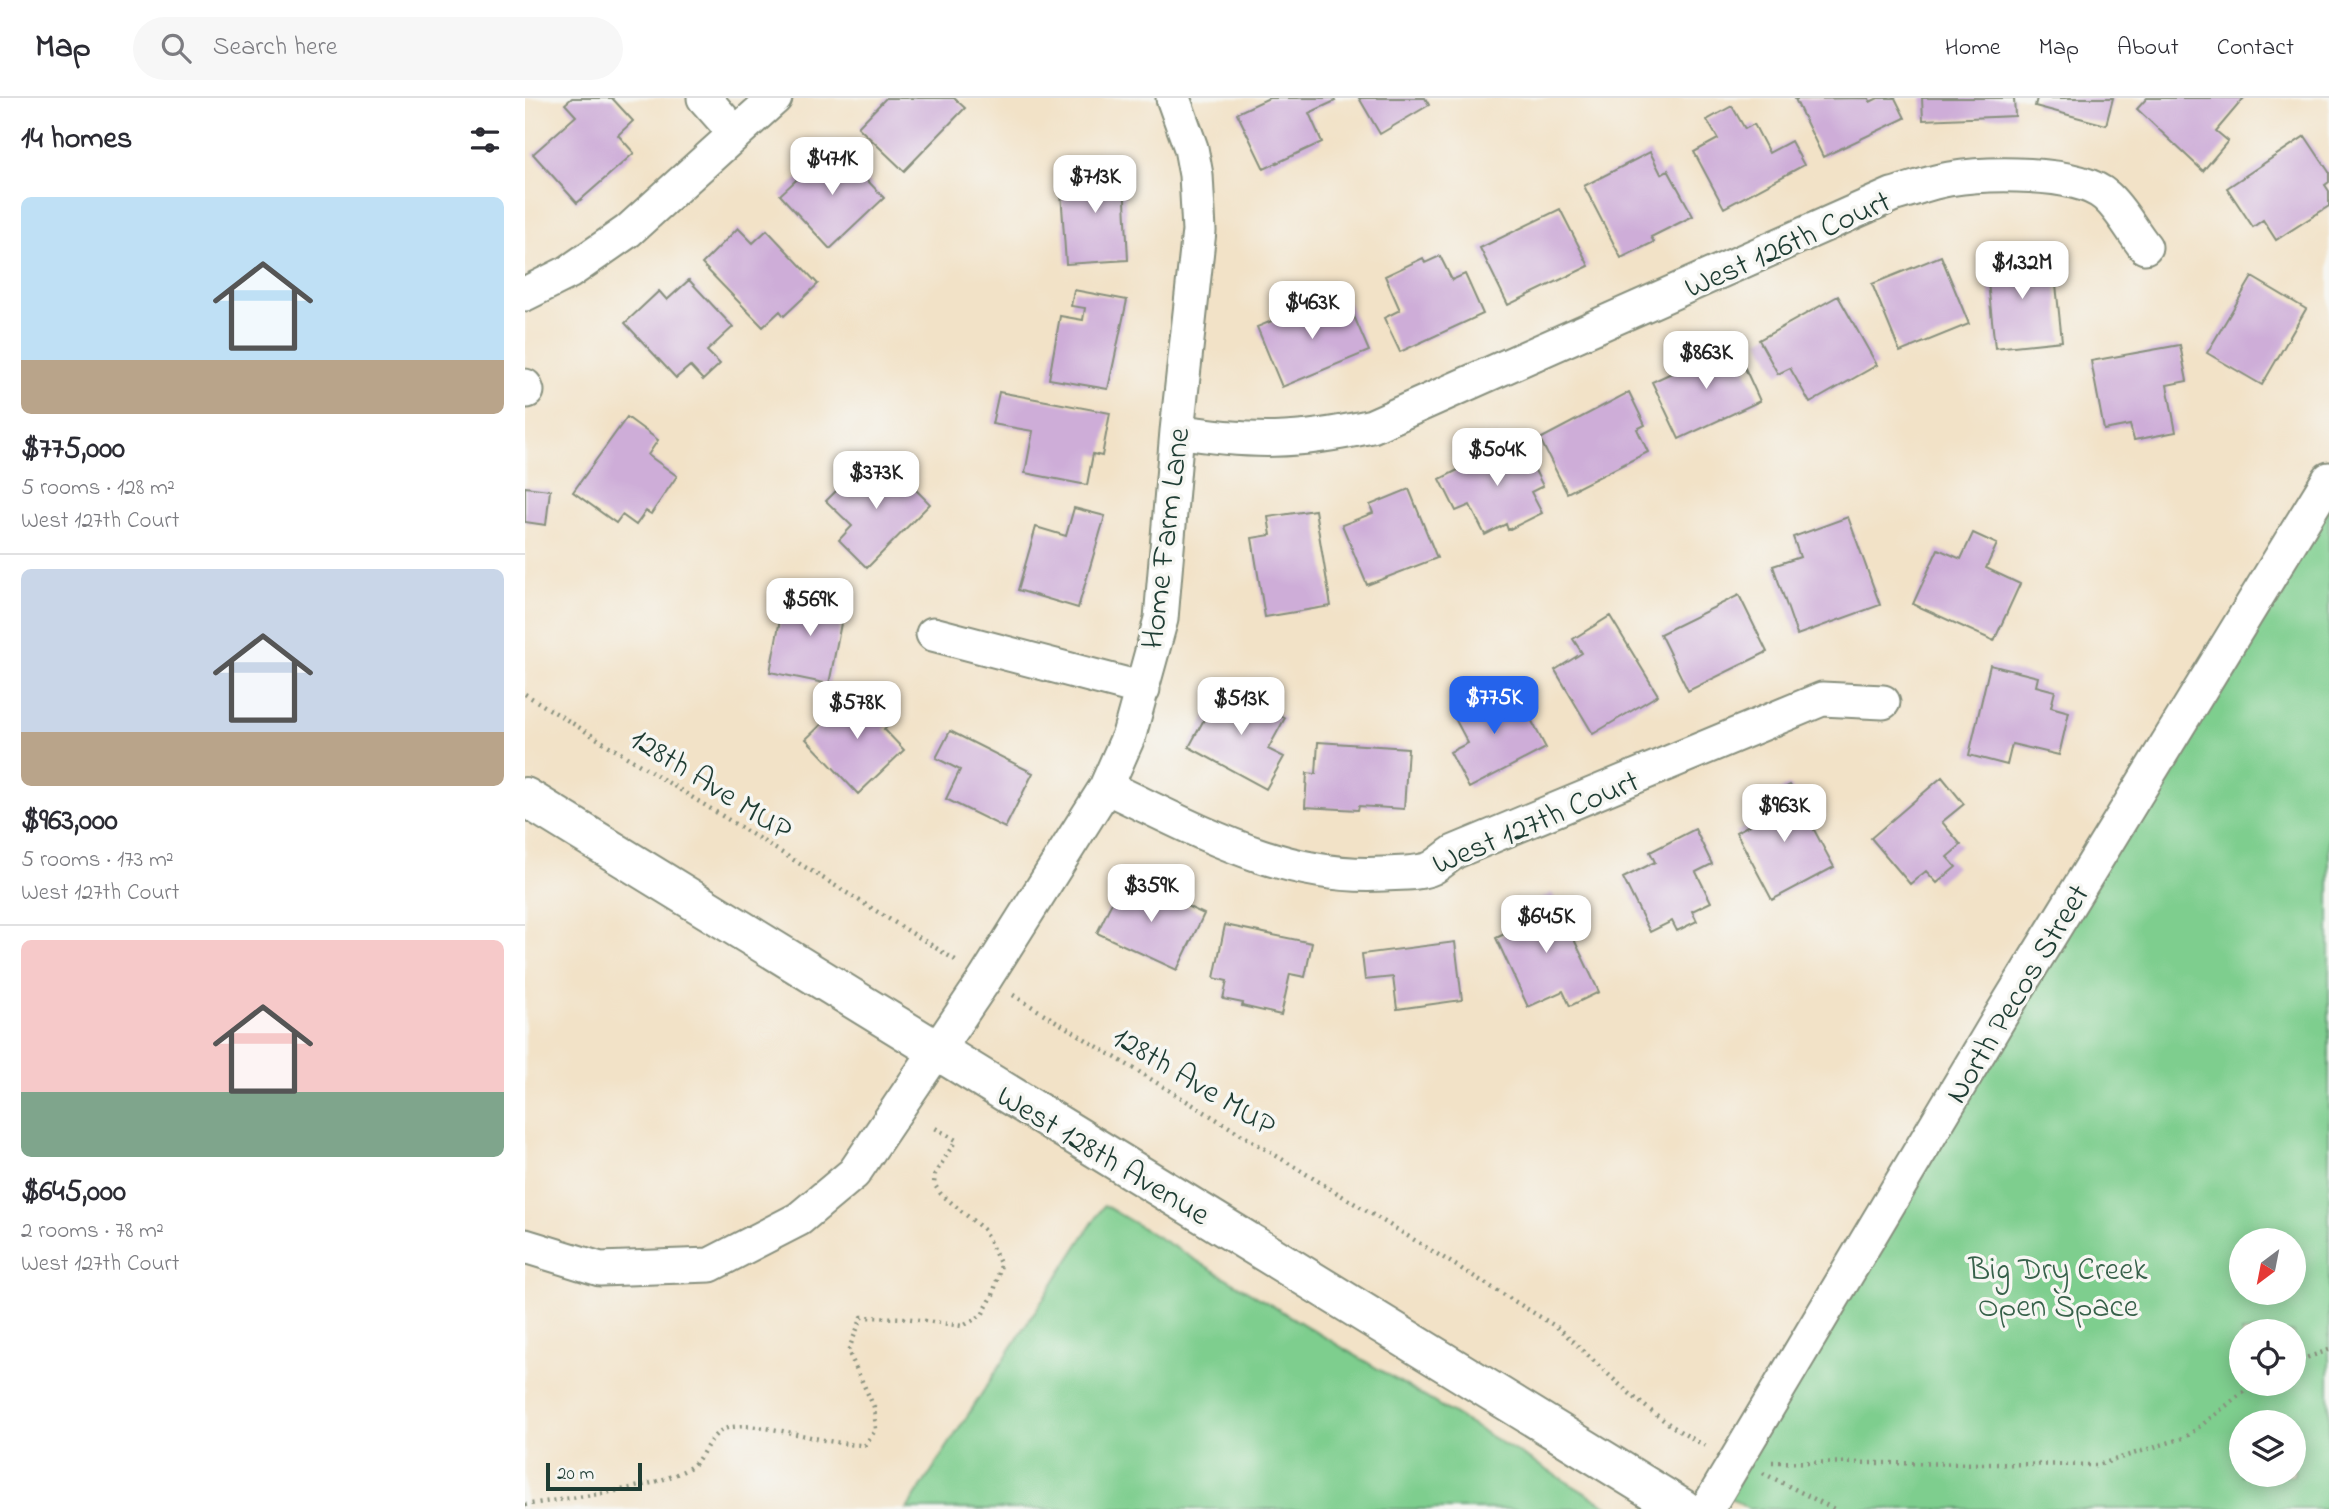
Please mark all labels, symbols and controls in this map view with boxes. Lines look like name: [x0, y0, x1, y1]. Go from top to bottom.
search box: [133, 17, 623, 80]
text: Map: [35, 24, 91, 72]
icon: search: [157, 29, 195, 67]
text: Search here: [213, 29, 337, 67]
text: Home: [1945, 31, 2001, 66]
text: Map: [2039, 31, 2079, 66]
text: About: [2117, 31, 2179, 66]
text: Contact: [2217, 31, 2294, 66]
text: 14 homes: [21, 118, 132, 162]
icon: filters: [466, 121, 504, 159]
pin: $471K: [783, 138, 881, 197]
text: $471K: [806, 143, 858, 176]
pin: $713K: [1046, 156, 1144, 215]
text: $713K: [1069, 161, 1121, 194]
street label: West 126th Court: [1678, 180, 1899, 313]
pin: $1.32M: [1965, 242, 2079, 301]
icon: home: [200, 243, 326, 369]
text: $1.32M: [1992, 247, 2052, 280]
pin: $463K: [1263, 282, 1361, 341]
text: $463K: [1285, 287, 1339, 320]
pin: $863K: [1657, 331, 1755, 391]
text: $863K: [1679, 337, 1733, 370]
street label: Home Farm Lane: [1131, 425, 1204, 652]
text: $775,000: [21, 428, 125, 472]
pin: $504K: [1448, 428, 1546, 488]
text: $504K: [1468, 434, 1526, 467]
pin: $373K: [827, 452, 925, 511]
text: $373K: [849, 457, 903, 490]
text: 5 rooms · 128 m²: [21, 472, 175, 505]
text: West 127th Court: [21, 505, 179, 538]
pin: $569K: [761, 578, 859, 638]
text: $569K: [782, 584, 838, 617]
icon: home: [200, 615, 326, 741]
pin: $775K: [1445, 676, 1543, 736]
pin: $513K: [1192, 678, 1290, 737]
pin: $578K: [808, 682, 906, 741]
text: $775K: [1465, 682, 1523, 715]
text: $513K: [1213, 683, 1269, 716]
text: $578K: [829, 687, 885, 720]
street label: 128th Ave MUP: [620, 717, 801, 855]
street label: West 127th Court: [1426, 759, 1647, 889]
pin: $963K: [1735, 784, 1833, 844]
text: $963K: [1758, 790, 1810, 823]
text: $963,000: [21, 800, 118, 844]
text: 5 rooms · 173 m²: [21, 844, 174, 877]
pin: $359K: [1102, 864, 1200, 924]
text: $359K: [1124, 870, 1178, 903]
street label: North Pecos Street: [1935, 876, 2103, 1114]
text: West 127th Court: [21, 877, 179, 910]
pin: $645K: [1497, 896, 1595, 955]
text: $645K: [1517, 901, 1575, 934]
icon: home: [200, 986, 326, 1112]
street label: 128th Ave MUP: [1102, 1016, 1284, 1151]
street label: West 128th Avenue: [986, 1075, 1219, 1240]
text: $645,000: [21, 1171, 126, 1215]
text: 2 rooms · 78 m²: [21, 1215, 164, 1248]
north arrow: [2229, 1228, 2307, 1306]
map controls: [2229, 1228, 2306, 1487]
text: West 127th Court: [21, 1248, 179, 1281]
park label: Big Dry Creek Open Space: [1967, 1248, 2149, 1332]
button: locate: [2229, 1319, 2306, 1396]
button: layers: [2229, 1410, 2306, 1487]
scale bar: [546, 1460, 642, 1492]
text: 20 m: [557, 1461, 594, 1488]

